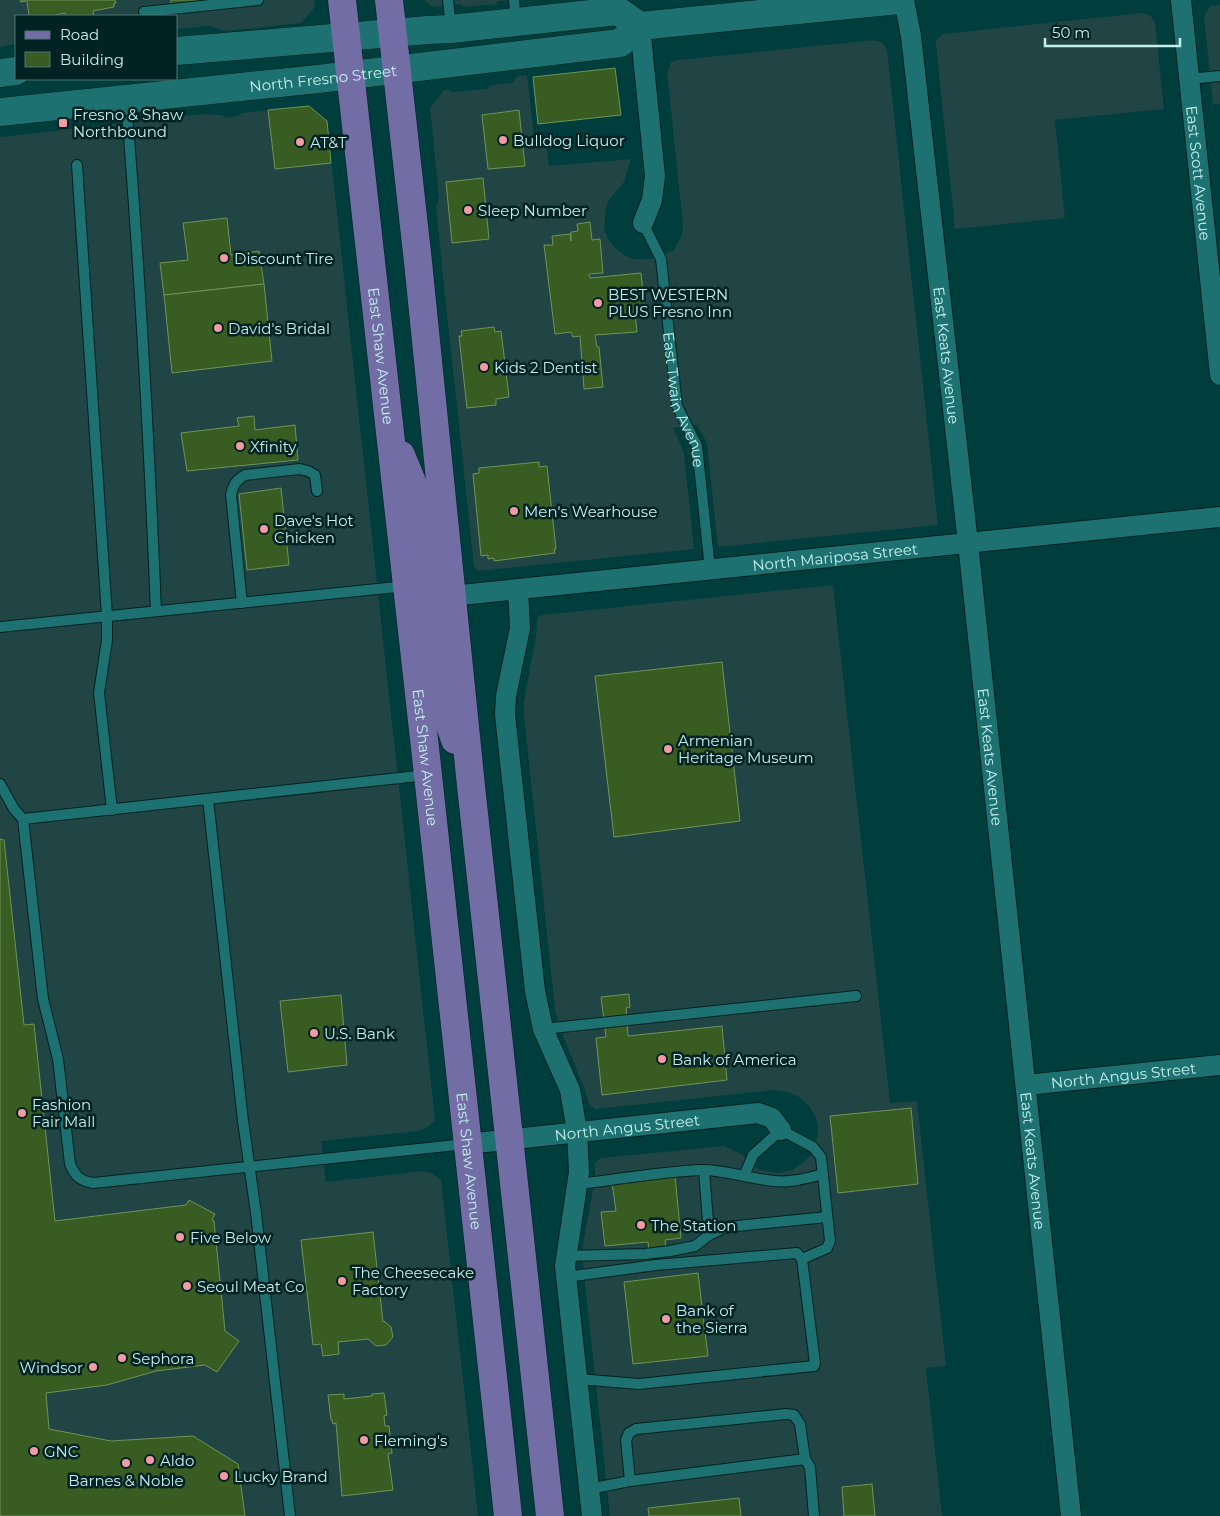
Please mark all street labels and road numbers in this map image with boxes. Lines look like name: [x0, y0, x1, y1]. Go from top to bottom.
street label: North Fresno Street: [248, 60, 398, 96]
street label: East Scott Avenue: [1183, 105, 1215, 242]
street label: East Shaw Avenue: [364, 286, 399, 425]
street label: East Keats Avenue: [930, 286, 964, 425]
street label: East Twain Avenue: [659, 331, 709, 468]
street label: North Mariposa Street: [751, 539, 919, 574]
street label: East Keats Avenue: [974, 687, 1007, 827]
street label: East Shaw Avenue: [409, 688, 443, 827]
street label: North Angus Street: [1050, 1058, 1197, 1092]
street label: East Shaw Avenue: [453, 1091, 487, 1231]
street label: East Keats Avenue: [1017, 1091, 1050, 1230]
street label: North Angus Street: [554, 1110, 701, 1144]

